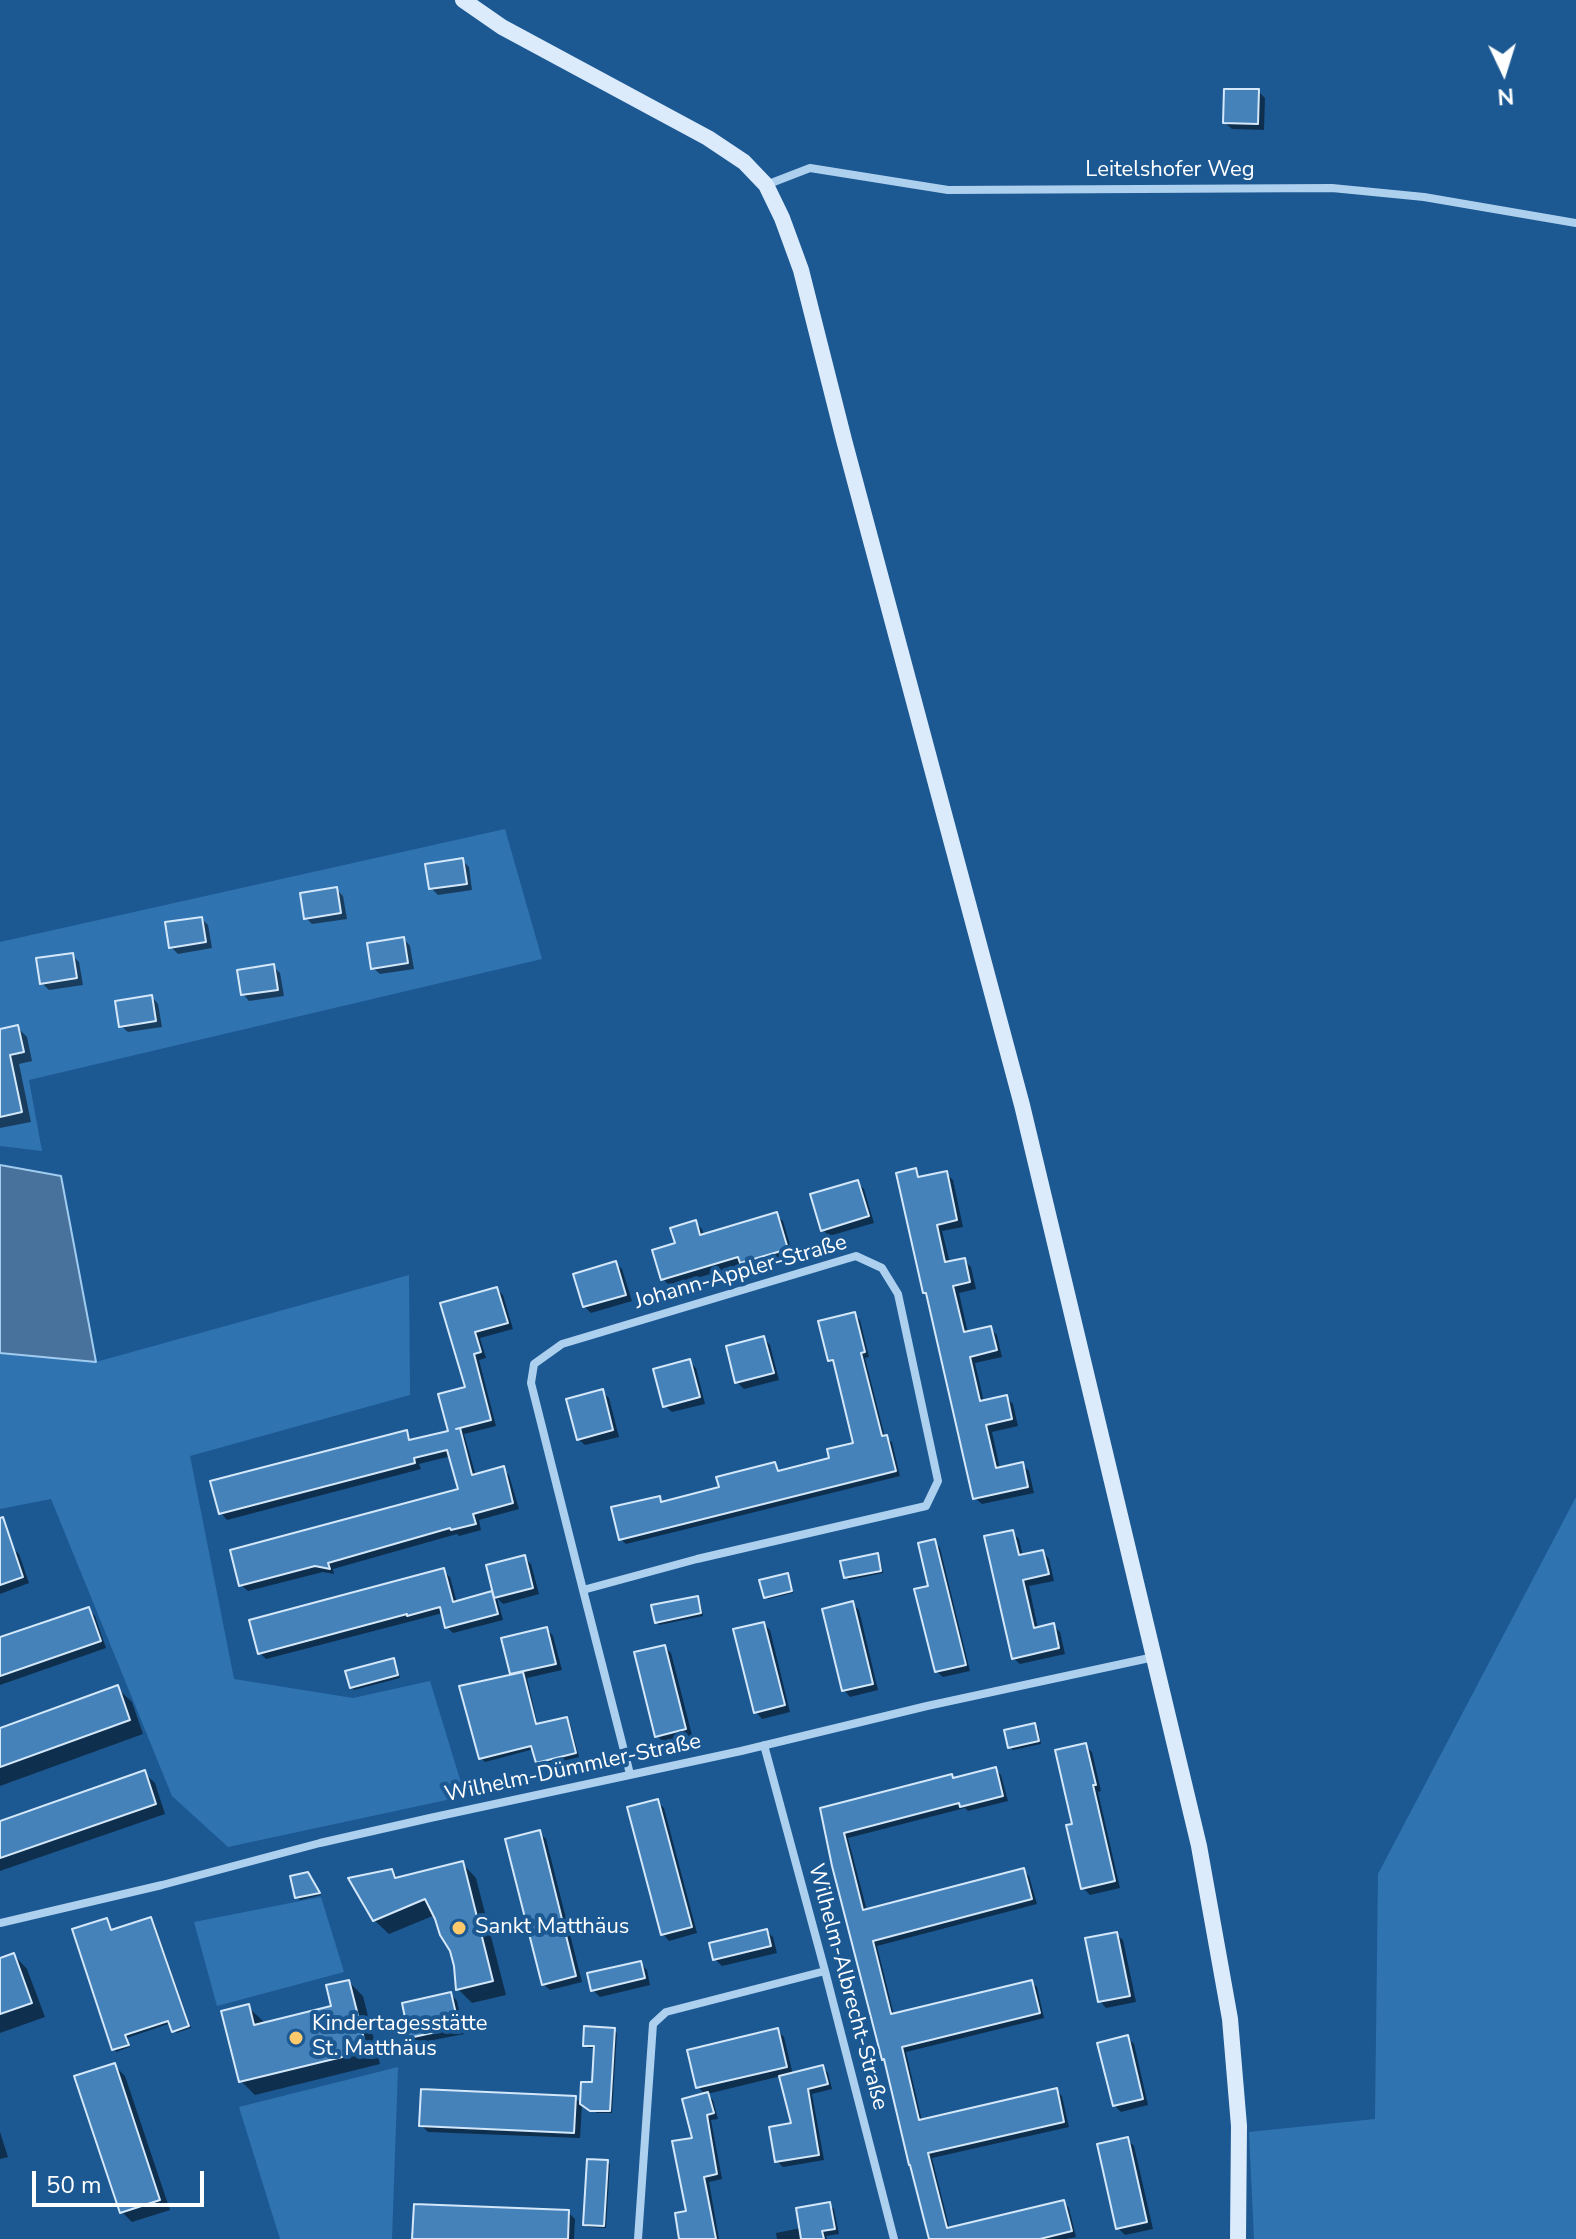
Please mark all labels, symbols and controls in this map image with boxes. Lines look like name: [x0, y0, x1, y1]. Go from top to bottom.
north arrow: [1464, 32, 1544, 112]
text: N: [1496, 80, 1515, 111]
street label: Leitelshofer Weg: [1085, 158, 1255, 184]
street label: Johann-Appler-Straße: [632, 1230, 850, 1316]
street label: Wilhelm-Dümmler-Straße: [442, 1729, 704, 1809]
street label: Wilhelm-Albrecht-Straße: [801, 1861, 893, 2113]
place label: Sankt Matthäus: [475, 1915, 629, 1941]
marker: Sankt Matthäus: [450, 1919, 468, 1937]
place label: Kindertagesstätte St. Matthäus: [312, 2012, 487, 2064]
marker: Kindertagesstätte St. Matthäus: [287, 2029, 305, 2047]
scale bar: [36, 2155, 208, 2205]
text: 50 m: [46, 2169, 102, 2201]

